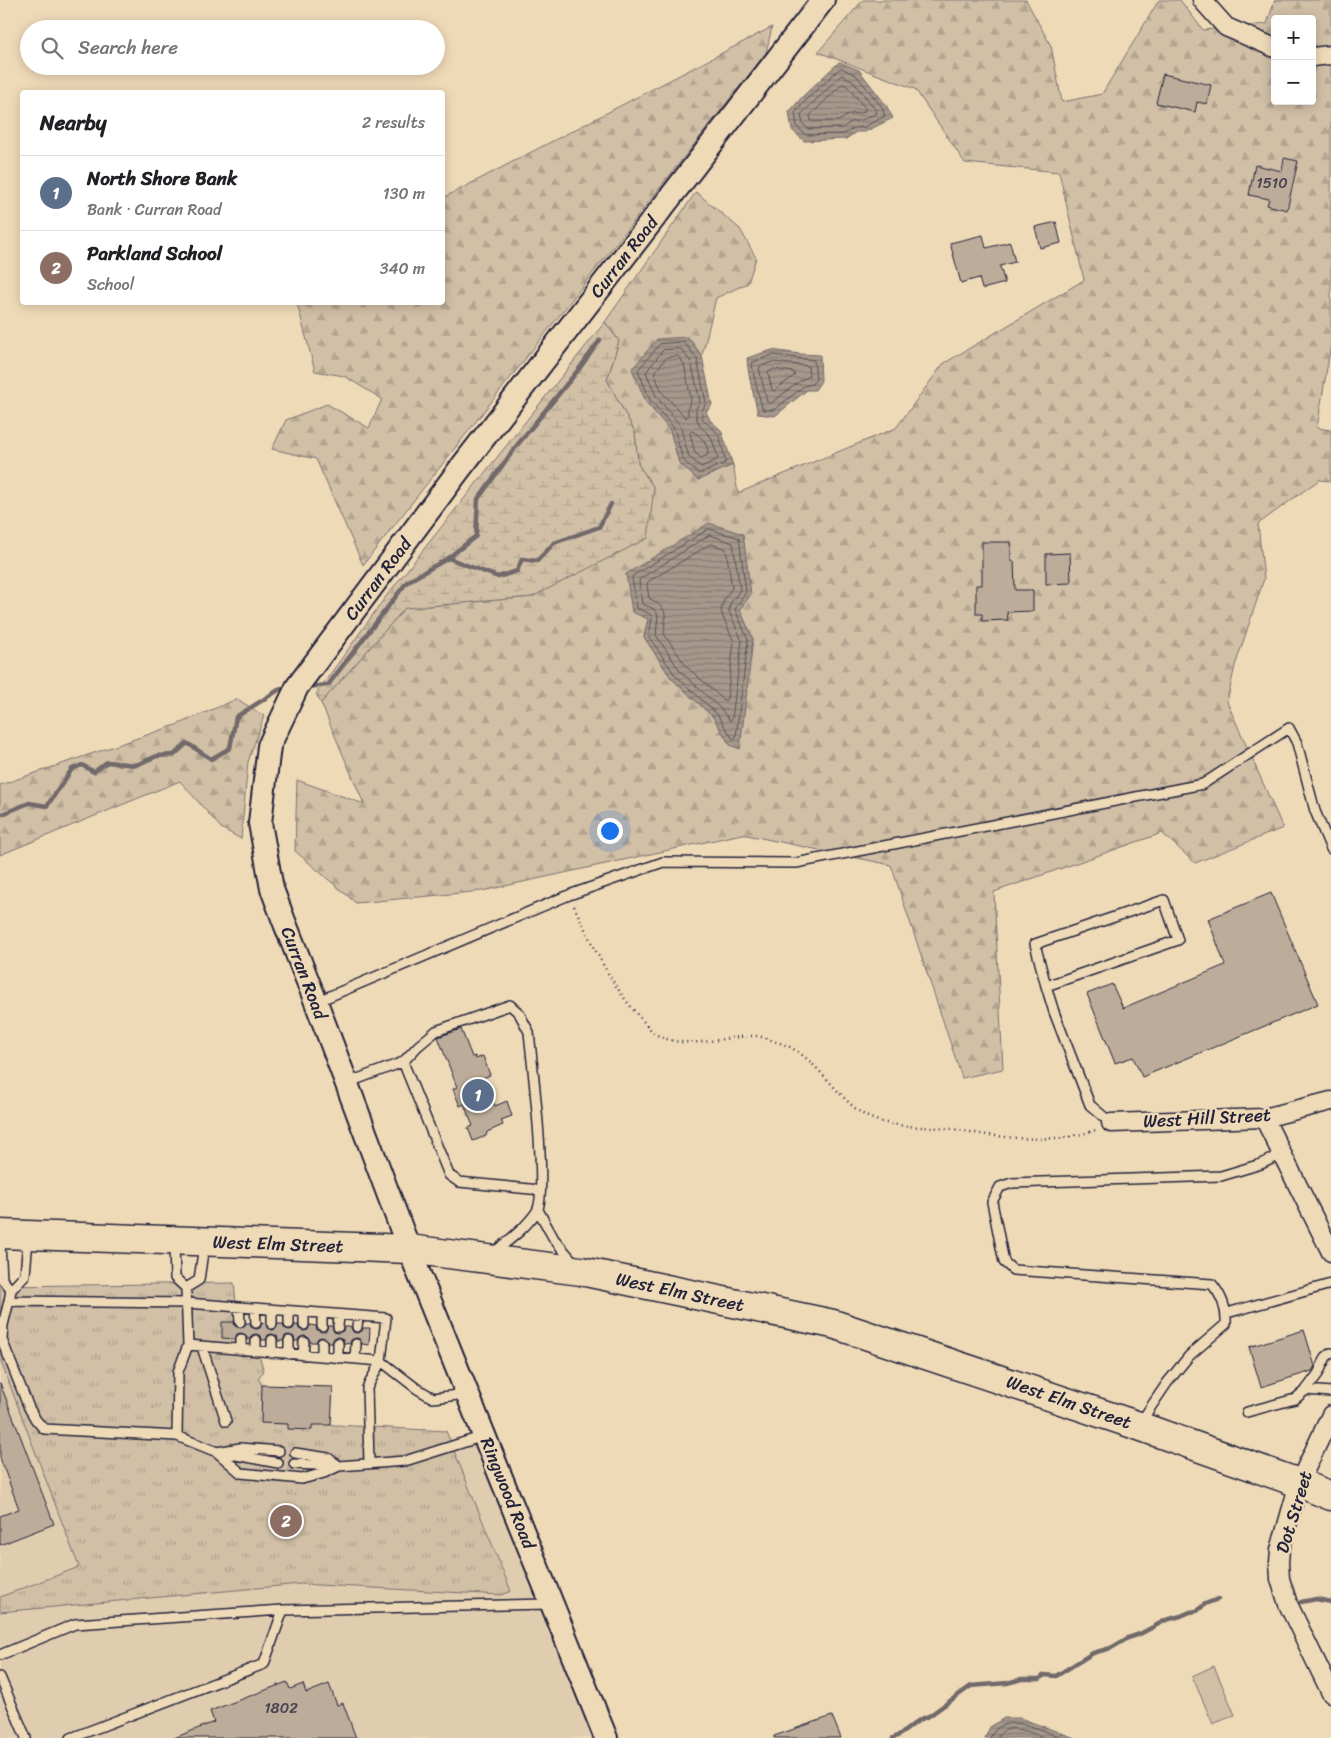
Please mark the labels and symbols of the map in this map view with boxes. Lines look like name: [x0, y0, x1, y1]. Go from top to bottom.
house number: 1510: [1256, 170, 1288, 196]
street label: Curran Road: [581, 208, 668, 305]
street label: Curran Road: [336, 529, 421, 628]
your location: [597, 818, 623, 844]
street label: Curran Road: [272, 922, 337, 1026]
pin: 1: [462, 1076, 494, 1114]
street label: West Hill Street: [1142, 1099, 1272, 1137]
street label: West Elm Street: [212, 1226, 344, 1262]
street label: West Elm Street: [613, 1263, 747, 1321]
street label: West Elm Street: [1002, 1366, 1136, 1438]
street label: Ringwood Road: [471, 1432, 545, 1555]
street label: Dot Street: [1266, 1467, 1322, 1557]
pin: 2: [270, 1502, 302, 1540]
house number: 1802: [264, 1695, 298, 1721]

